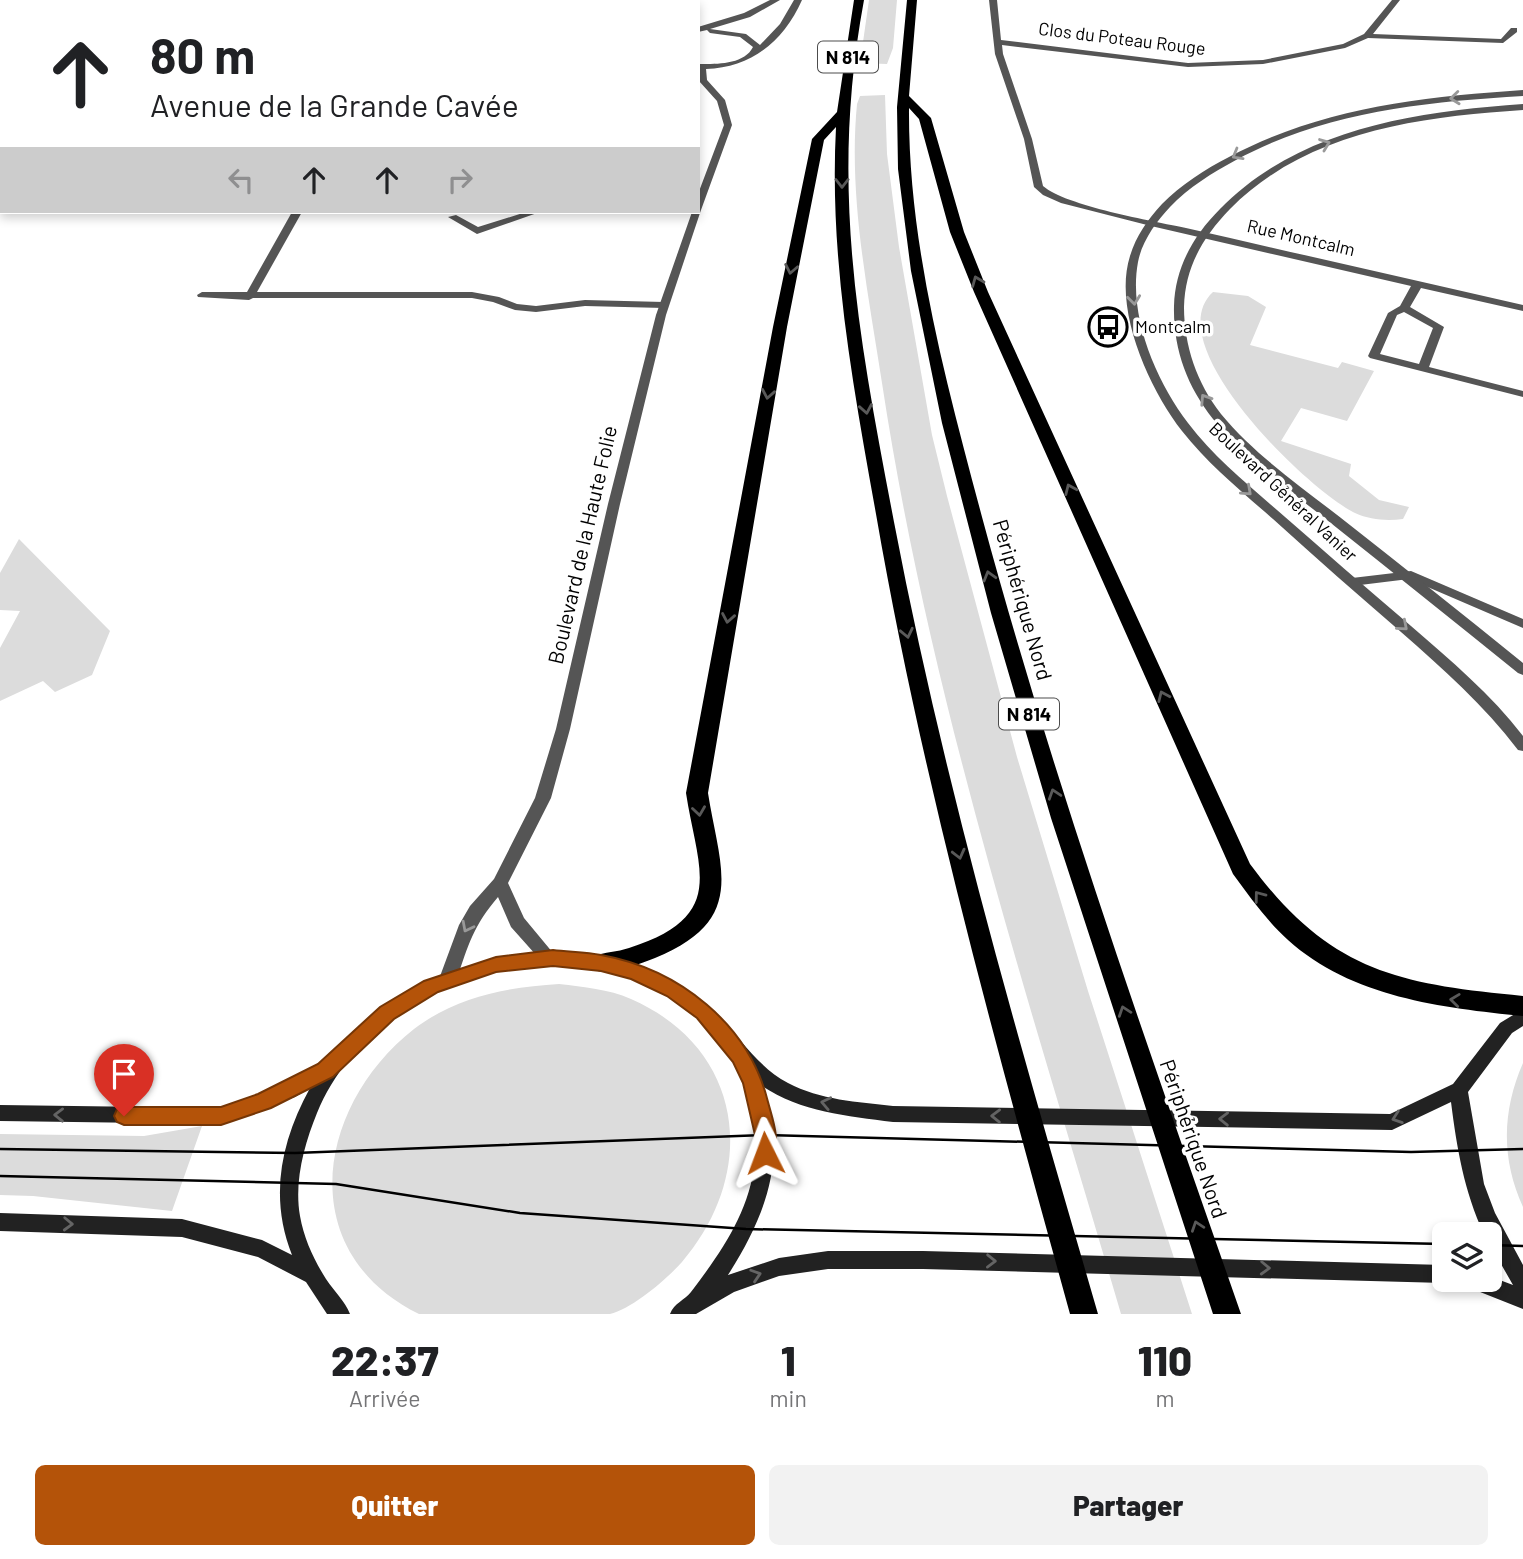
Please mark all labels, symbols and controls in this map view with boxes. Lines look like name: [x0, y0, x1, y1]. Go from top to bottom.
street label: Clos du Poteau Rouge: [1037, 17, 1207, 59]
text: 80 m: [150, 25, 255, 84]
icon: ahead: [35, 28, 126, 119]
road number: N 814: [818, 41, 878, 72]
text: Avenue de la Grande Cavée: [150, 85, 519, 123]
one-way arrow: [1449, 90, 1461, 105]
one-way arrow: [1318, 138, 1330, 152]
one-way arrow: [1231, 147, 1244, 160]
icon: left: [222, 161, 260, 199]
icon: ahead: [295, 161, 333, 199]
icon: ahead: [368, 161, 406, 199]
icon: right: [441, 161, 479, 199]
one-way arrow: [834, 178, 849, 189]
street label: Rue Montcalm: [1245, 214, 1357, 260]
one-way arrow: [785, 263, 800, 275]
one-way arrow: [971, 276, 985, 288]
one-way arrow: [1126, 295, 1141, 306]
bus stop icon: Montcalm: [1087, 306, 1129, 348]
place label: Montcalm: [1135, 315, 1211, 337]
one-way arrow: [761, 388, 776, 400]
one-way arrow: [1201, 394, 1214, 407]
one-way arrow: [858, 403, 873, 415]
street label: Boulevard Général Vanier: [1205, 417, 1363, 566]
street label: Boulevard de la Haute Folie: [542, 423, 621, 666]
one-way arrow: [1239, 482, 1252, 495]
one-way arrow: [1064, 484, 1078, 496]
street label: Périphérique Nord: [989, 516, 1058, 683]
one-way arrow: [983, 571, 998, 583]
one-way arrow: [722, 612, 737, 624]
one-way arrow: [1395, 618, 1408, 631]
one-way arrow: [899, 627, 914, 639]
one-way arrow: [1157, 691, 1171, 703]
road number: N 814: [999, 698, 1059, 730]
one-way arrow: [1048, 789, 1062, 801]
one-way arrow: [692, 805, 707, 817]
one-way arrow: [951, 848, 965, 860]
one-way arrow: [1255, 891, 1268, 903]
one-way arrow: [462, 920, 476, 932]
one-way arrow: [1449, 992, 1461, 1007]
one-way arrow: [1118, 1005, 1132, 1018]
pin: [94, 1044, 154, 1116]
icon: arrive: [105, 1055, 143, 1093]
street label: Périphérique Nord: [1156, 1056, 1233, 1221]
one-way arrow: [820, 1097, 832, 1112]
one-way arrow: [53, 1107, 64, 1122]
one-way arrow: [990, 1108, 1001, 1123]
one-way arrow: [1392, 1110, 1404, 1124]
one-way arrow: [1218, 1111, 1228, 1127]
position arrow: [728, 1116, 802, 1190]
one-way arrow: [63, 1217, 74, 1232]
one-way arrow: [1191, 1221, 1205, 1233]
map controls: [1432, 1222, 1502, 1292]
button: layers: [1432, 1222, 1502, 1292]
one-way arrow: [986, 1254, 997, 1269]
one-way arrow: [1260, 1261, 1271, 1276]
one-way arrow: [749, 1269, 761, 1283]
text: 22:37: [331, 1334, 439, 1384]
text: 1: [781, 1334, 796, 1384]
text: 110: [1138, 1334, 1192, 1384]
text: Arrivée: [349, 1384, 421, 1412]
text: min: [770, 1384, 807, 1412]
text: m: [1155, 1384, 1174, 1412]
button: Quitter: [35, 1465, 755, 1545]
button: Partager: [769, 1465, 1488, 1545]

